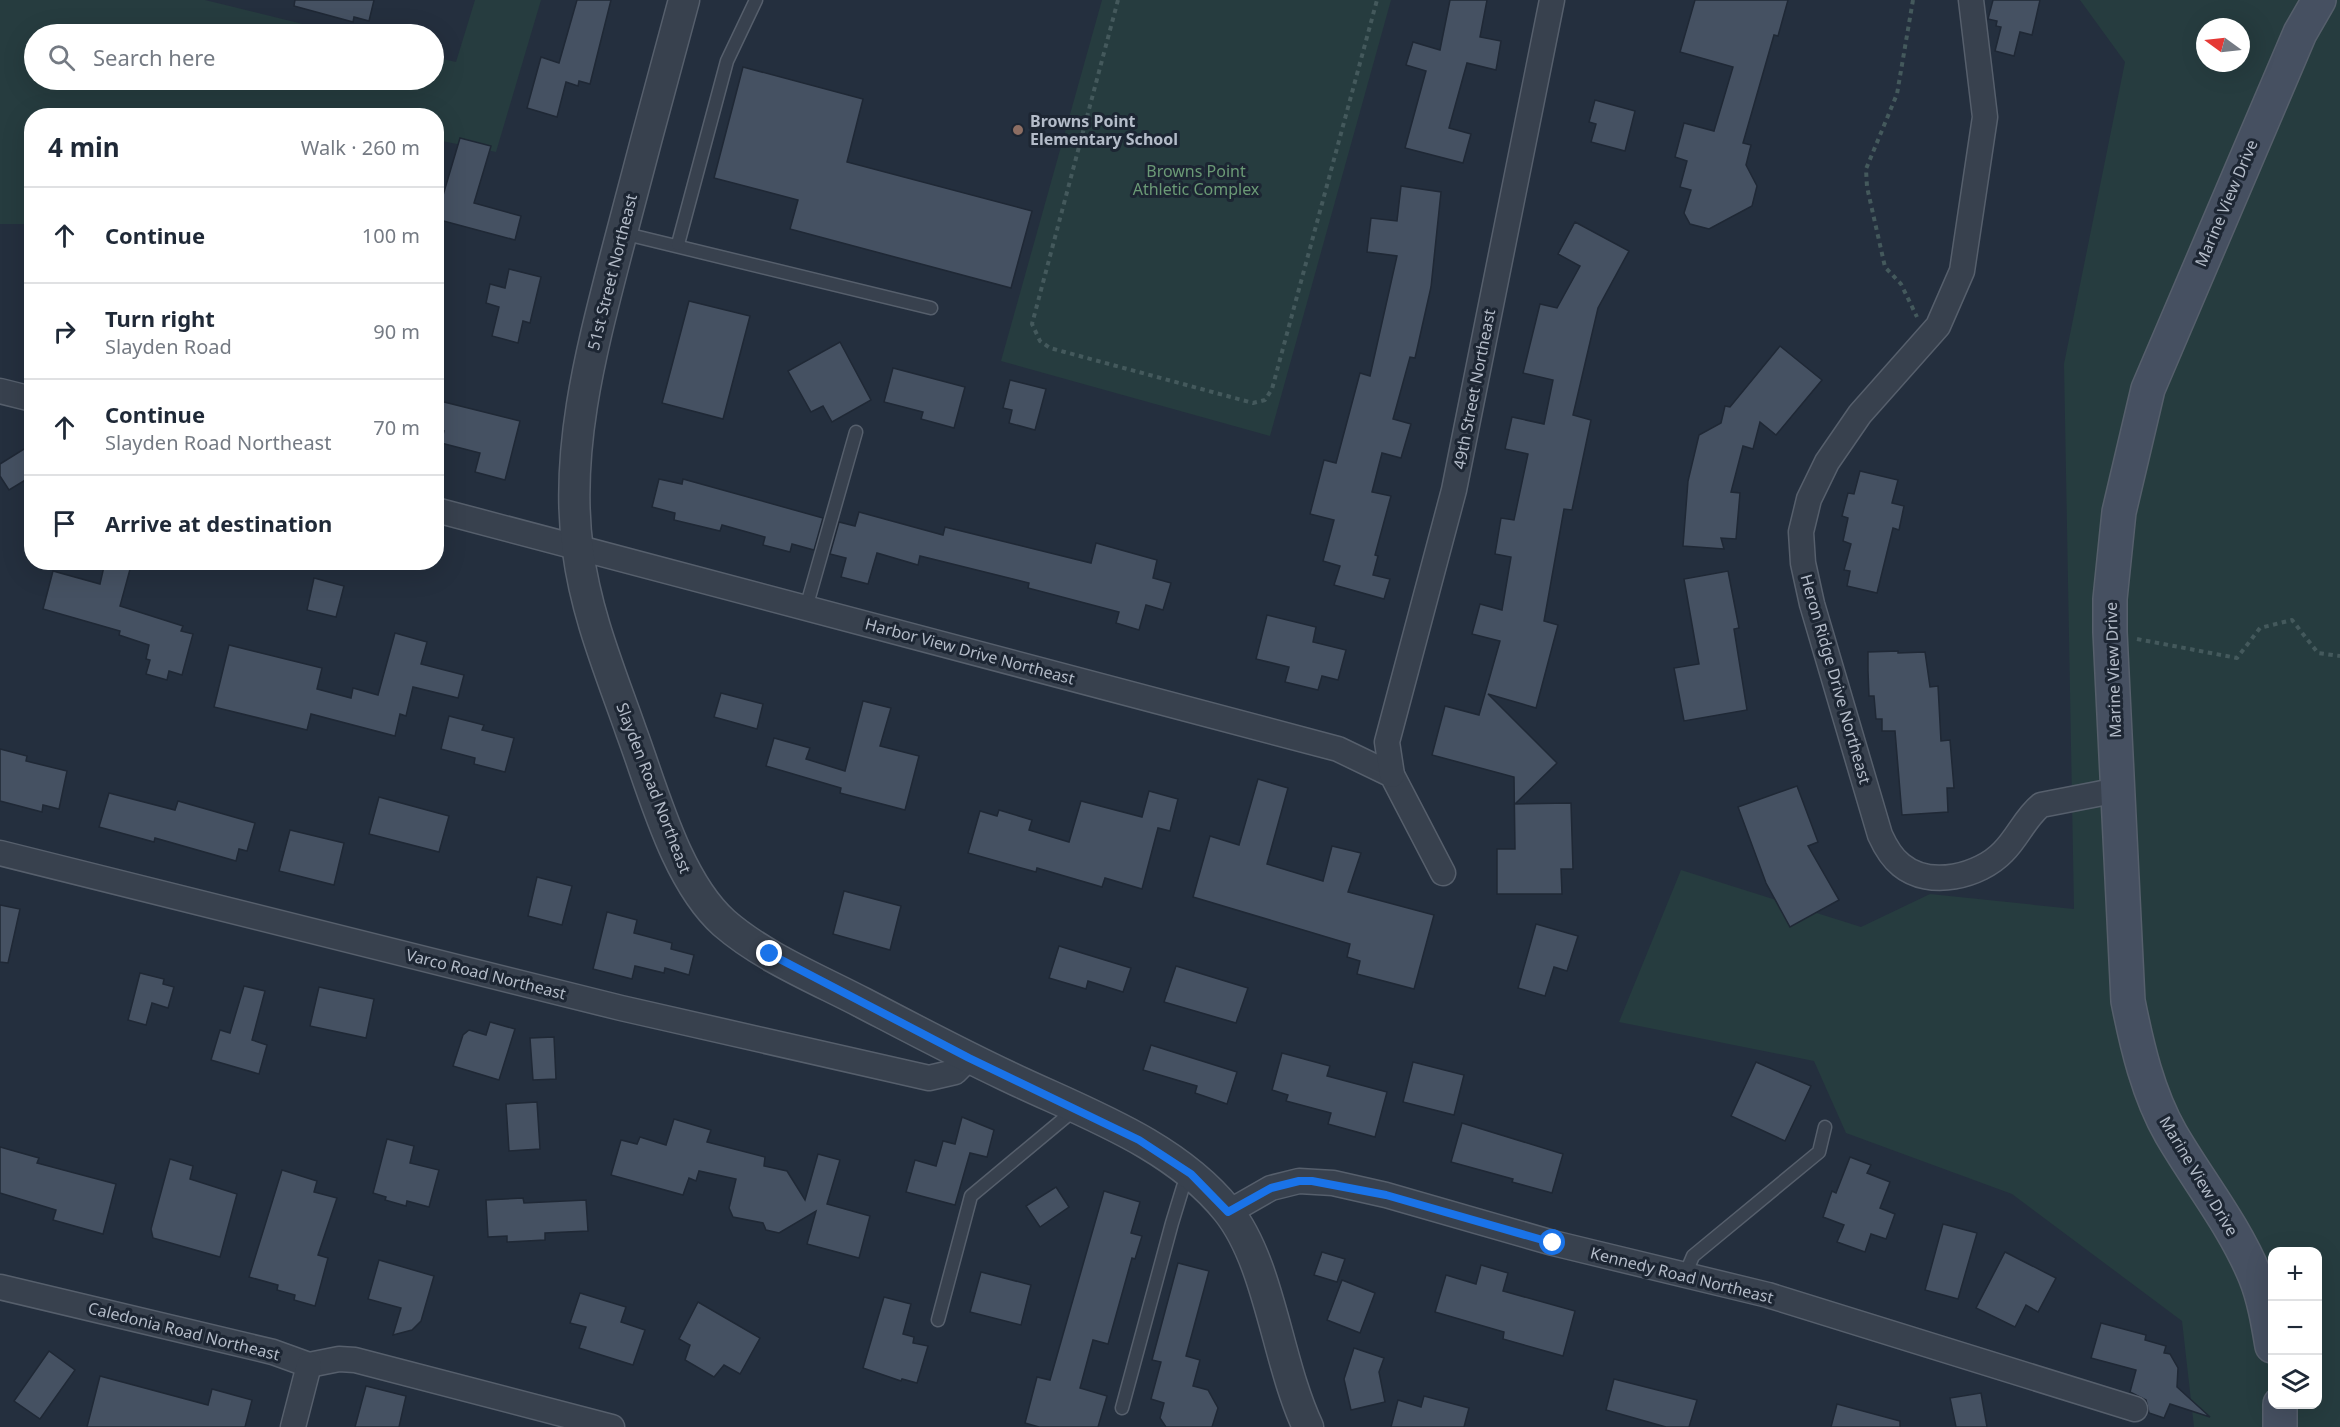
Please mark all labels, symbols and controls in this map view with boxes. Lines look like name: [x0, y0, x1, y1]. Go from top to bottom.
north arrow: [2196, 18, 2250, 72]
search box: [24, 24, 444, 90]
icon: search: [45, 41, 78, 74]
text: Search here: [93, 42, 215, 72]
place label: Browns Point Elementary School: [1030, 110, 1178, 150]
marker: Browns Point Elementary School: [1011, 123, 1025, 137]
text: 4 min: [48, 129, 120, 165]
text: Walk · 260 m: [301, 134, 420, 161]
street label: Marine View Drive: [2189, 136, 2263, 270]
park label: Browns Point Athletic Complex: [1133, 160, 1260, 200]
street label: 51st Street Northeast: [582, 191, 642, 352]
icon: ahead: [48, 219, 81, 252]
text: Continue: [105, 220, 205, 250]
text: 100 m: [362, 222, 420, 249]
text: Turn right: [105, 303, 215, 333]
street label: 49th Street Northeast: [1448, 307, 1500, 471]
icon: right: [48, 315, 81, 348]
text: 90 m: [373, 318, 420, 345]
text: Slayden Road: [105, 333, 232, 360]
text: Continue: [105, 399, 205, 429]
icon: ahead: [48, 411, 81, 444]
text: 70 m: [373, 414, 420, 441]
text: Slayden Road Northeast: [105, 429, 331, 456]
icon: arrive: [48, 507, 81, 540]
text: Arrive at destination: [105, 508, 332, 538]
street label: Heron Ridge Drive Northeast: [1796, 572, 1877, 787]
street label: Marine View Drive: [2100, 602, 2126, 738]
street label: Harbor View Drive Northeast: [863, 612, 1077, 690]
street label: Slayden Road Northeast: [611, 700, 697, 877]
route end: [756, 940, 782, 966]
street label: Varco Road Northeast: [404, 943, 569, 1005]
street label: Marine View Drive: [2155, 1112, 2243, 1240]
route start: [1539, 1229, 1565, 1255]
street label: Kennedy Road Northeast: [1588, 1242, 1776, 1308]
map controls: [2268, 1247, 2322, 1409]
button: +: [2268, 1247, 2322, 1301]
street label: Caledonia Road Northeast: [86, 1296, 282, 1366]
button: −: [2268, 1301, 2322, 1355]
button: layers: [2268, 1355, 2322, 1409]

